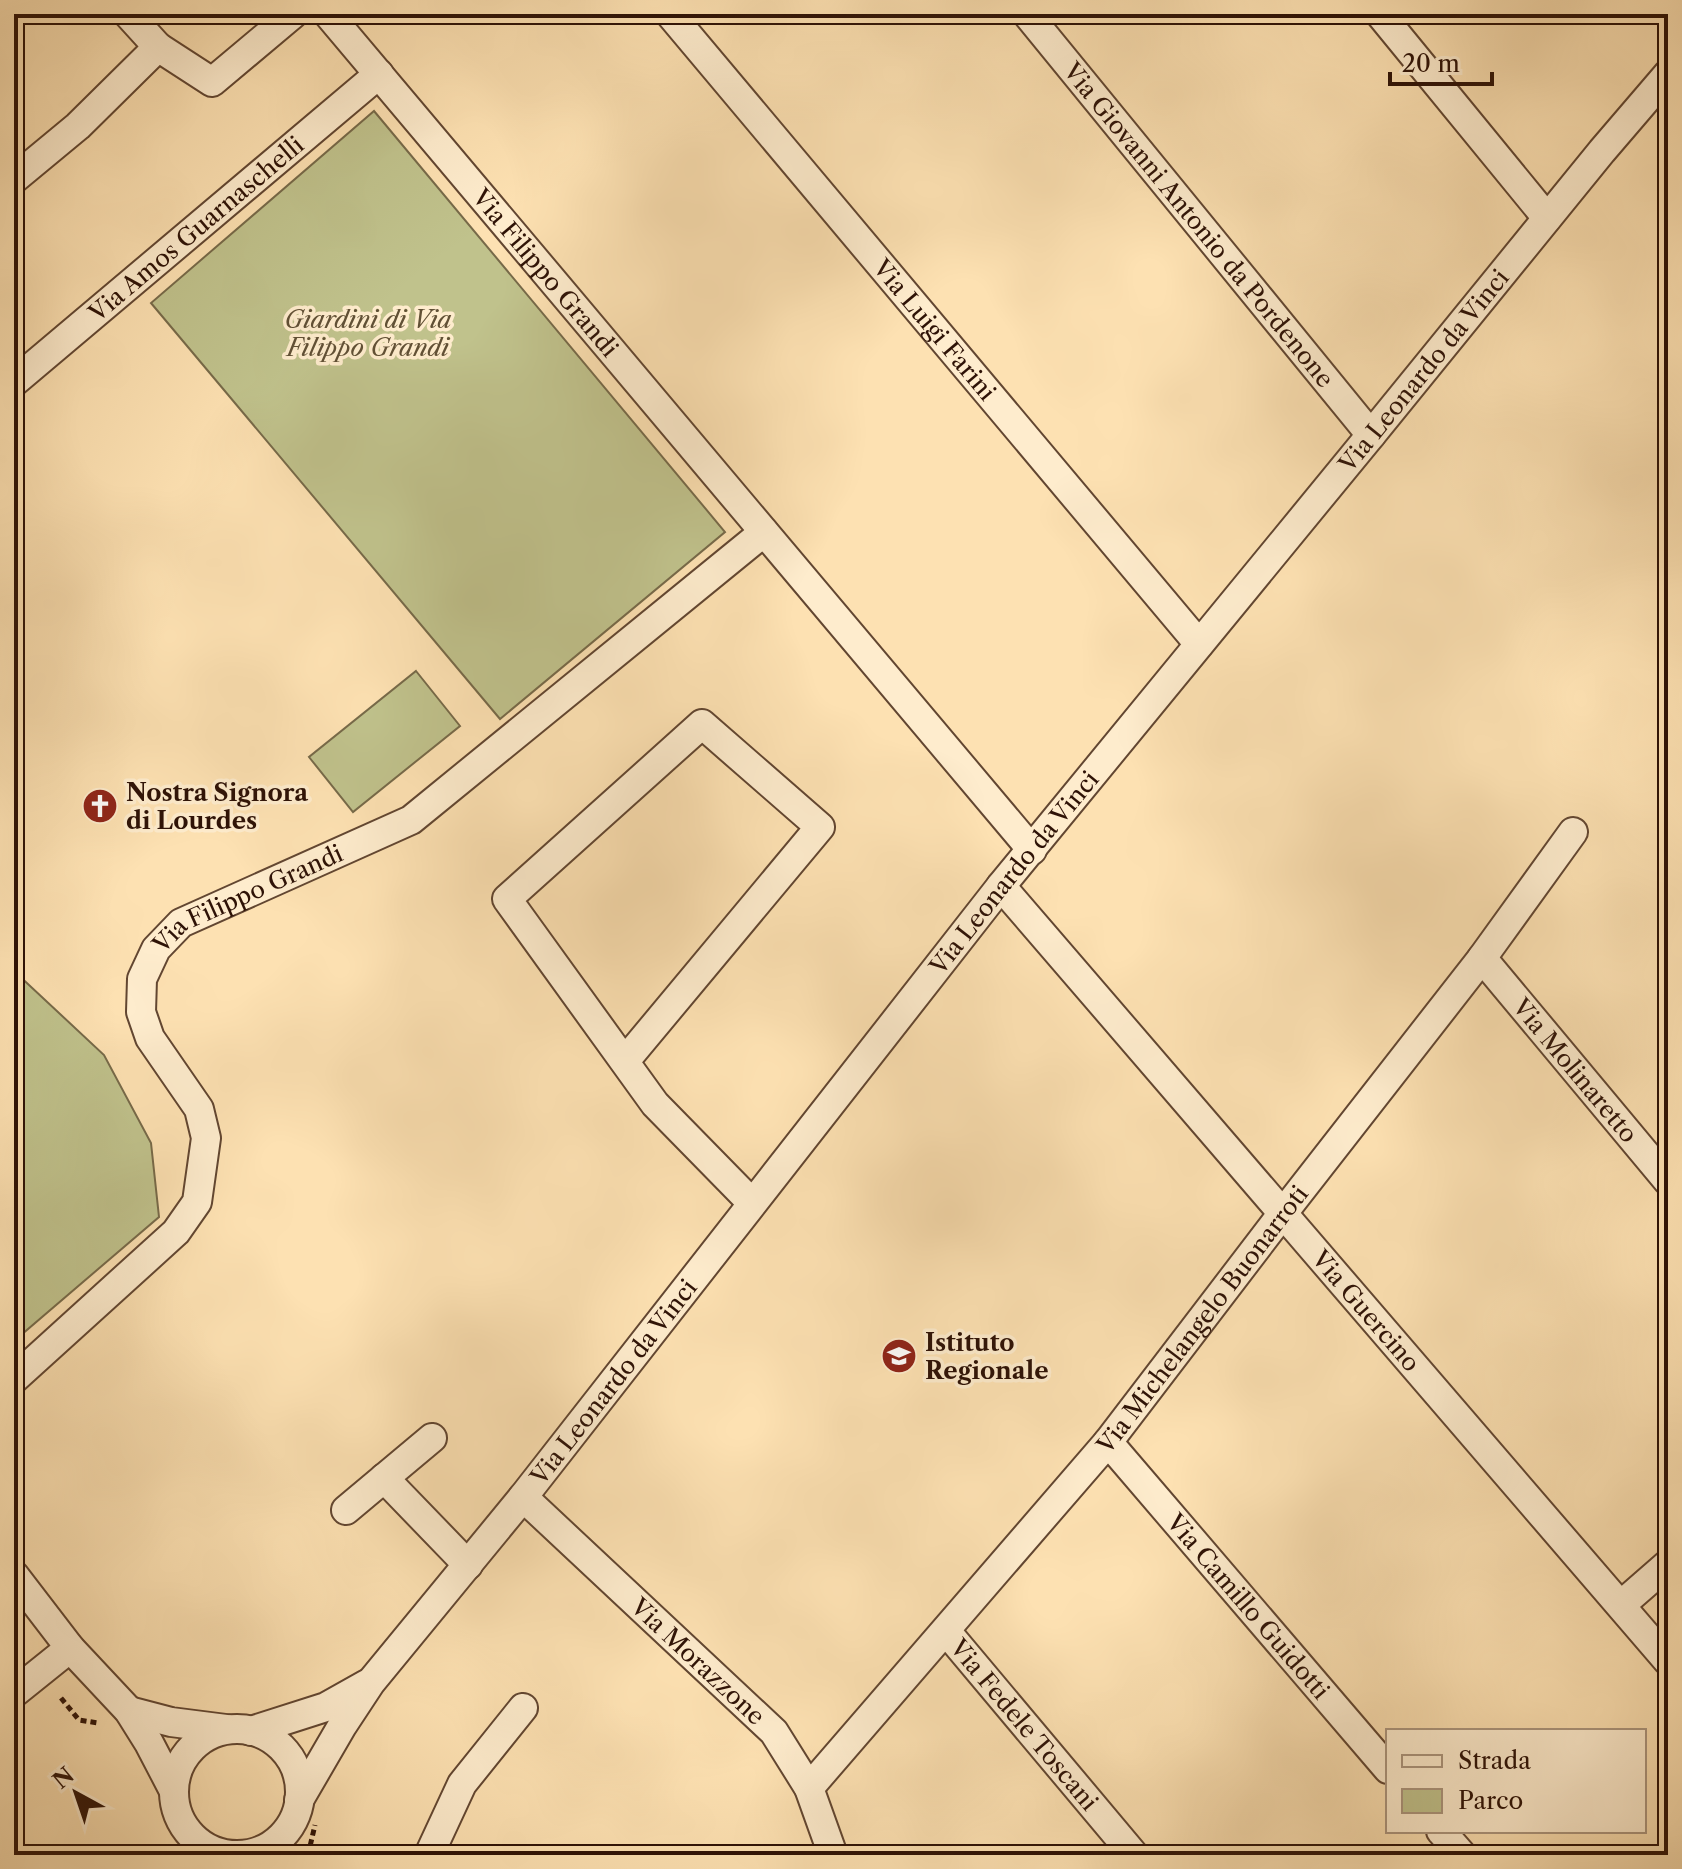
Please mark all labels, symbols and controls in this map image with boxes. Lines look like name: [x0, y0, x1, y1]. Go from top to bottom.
scale bar: [1390, 36, 1492, 86]
text: 20 m: [1402, 49, 1460, 78]
street label: Via Giovanni Antonio da Pordenone: [1057, 56, 1340, 393]
street label: Via Amos Guarnaschelli: [82, 130, 309, 328]
street label: Via Filippo Grandi: [466, 182, 625, 362]
street label: Via Luigi Farini: [867, 252, 1002, 406]
street label: Via Leonardo da Vinci: [1332, 263, 1514, 478]
park label: Giardini di Via Filippo Grandi: [284, 305, 452, 362]
street label: Via Leonardo da Vinci: [923, 765, 1104, 981]
place label: Nostra Signora di Lourdes: [126, 778, 309, 835]
church icon: Nostra Signora di Lourdes: [81, 787, 119, 825]
street label: Via Filippo Grandi: [146, 838, 347, 959]
street label: Via Molinaretto: [1506, 991, 1644, 1148]
street label: Via Michelangelo Buonarroti: [1090, 1179, 1314, 1460]
street label: Via Guercino: [1306, 1243, 1426, 1377]
street label: Via Leonardo da Vinci: [523, 1273, 702, 1491]
place label: Istituto Regionale: [925, 1328, 1049, 1385]
school or university icon: Istituto Regionale: [880, 1337, 918, 1375]
street label: Via Camillo Guidotti: [1160, 1507, 1336, 1705]
street label: Via Morazzone: [625, 1591, 771, 1731]
street label: Via Fedele Toscani: [944, 1632, 1104, 1816]
legend: [1386, 1729, 1646, 1833]
text: Strada: [1458, 1746, 1531, 1775]
north arrow: [36, 1753, 116, 1833]
text: N: [47, 1762, 79, 1795]
text: Parco: [1458, 1786, 1523, 1815]

